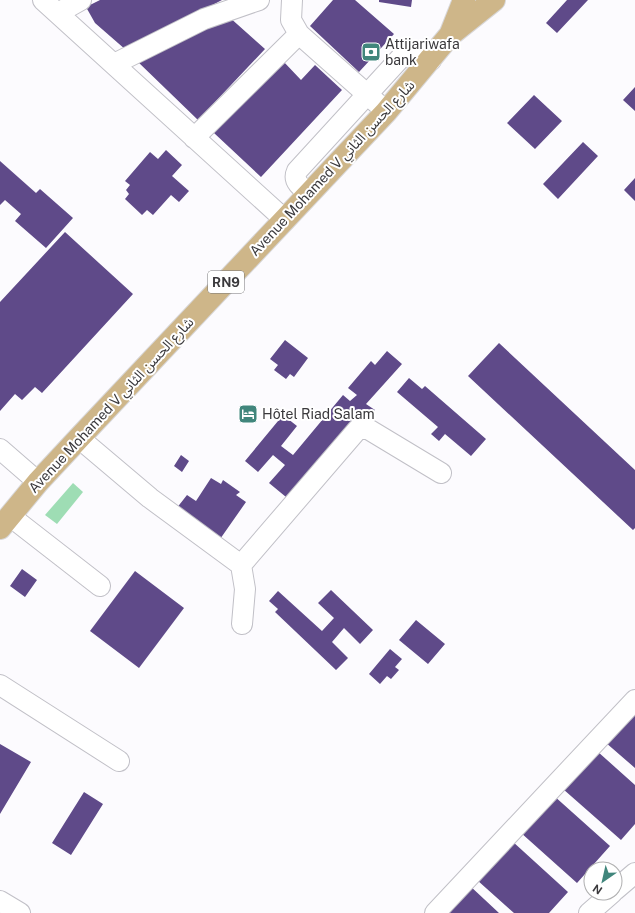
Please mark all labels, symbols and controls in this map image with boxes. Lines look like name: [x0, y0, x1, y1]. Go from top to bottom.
place label: Attijariwafa bank: [385, 36, 460, 68]
bank icon: Attijariwafa bank: [360, 41, 382, 63]
street label: Avenue Mohamed V شارع الحسن الثاني: [246, 77, 420, 261]
road number: RN9: [208, 271, 244, 293]
street label: Avenue Mohamed V شارع الحسن الثاني: [25, 314, 199, 498]
hotel icon: Hôtel Riad Salam: [237, 403, 259, 425]
place label: Hôtel Riad Salam: [262, 406, 375, 422]
north arrow: [583, 861, 623, 901]
text: N: [590, 882, 604, 897]

